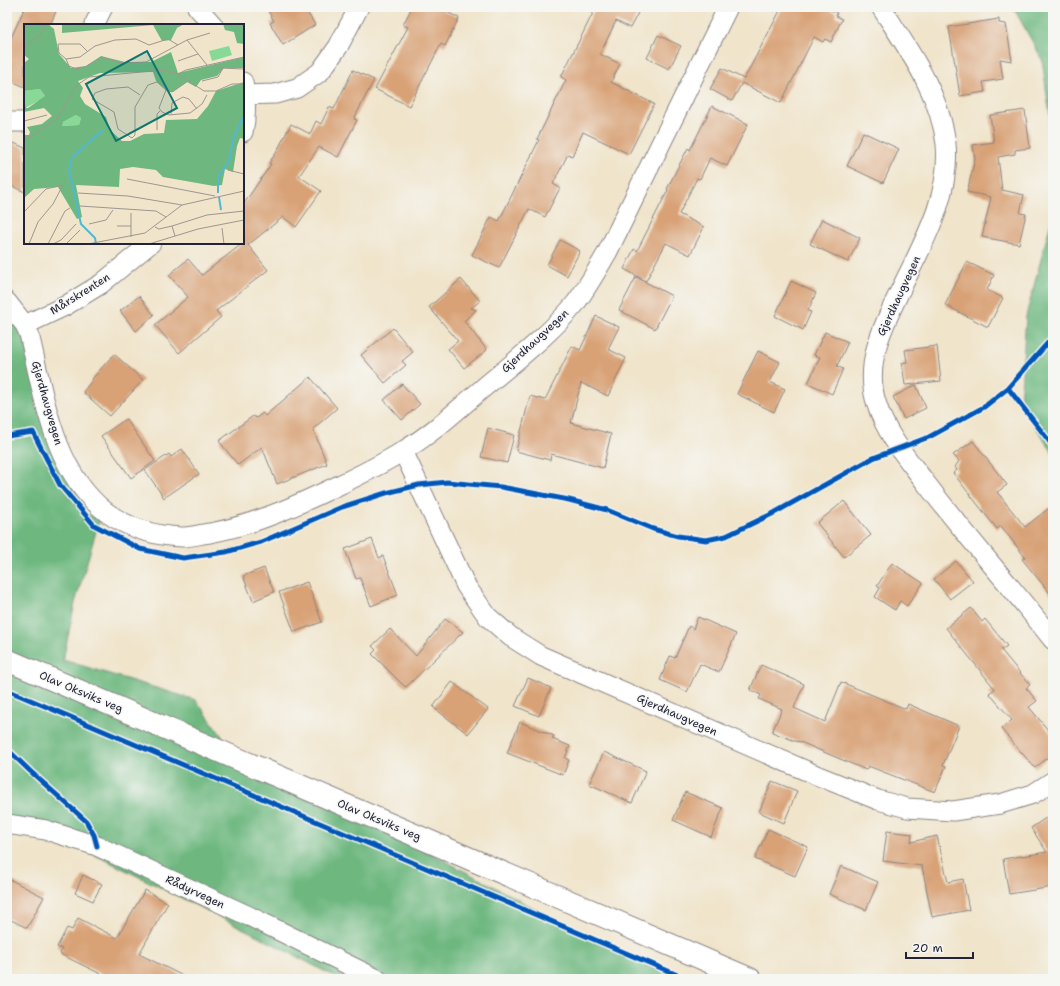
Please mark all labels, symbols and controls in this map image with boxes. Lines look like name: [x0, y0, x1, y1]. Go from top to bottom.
inset map: [24, 24, 244, 244]
street label: Gjerdhaugvegen: [874, 253, 924, 338]
street label: Mårskrenten: [47, 269, 113, 318]
street label: Gjerdhaugvegen: [498, 306, 572, 376]
street label: Gjerdhaugvegen: [28, 359, 66, 447]
street label: Olav Oksviks veg: [37, 668, 125, 716]
street label: Gjerdhaugvegen: [634, 691, 720, 740]
street label: Olav Oksviks veg: [335, 796, 423, 844]
street label: Rådyrvegen: [163, 872, 227, 912]
scale bar: [906, 934, 973, 960]
text: 20 m: [912, 940, 943, 956]

